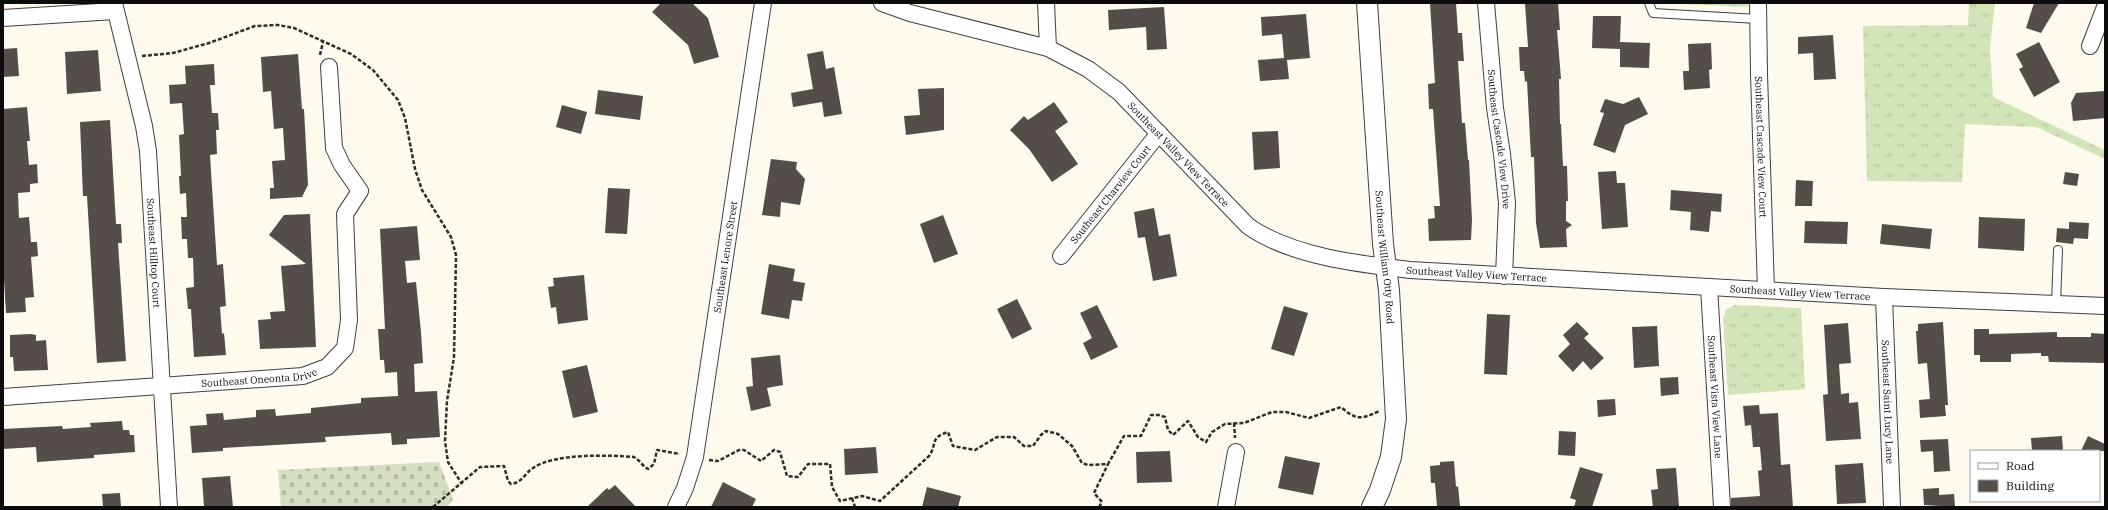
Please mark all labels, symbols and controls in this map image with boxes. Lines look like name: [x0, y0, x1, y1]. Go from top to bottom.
street label: Southeast Cascade View Drive: [1485, 69, 1513, 209]
street label: Southeast Cascade View Court: [1752, 76, 1770, 218]
street label: Southeast Valley View Terrace: [1125, 99, 1232, 210]
street label: Southeast Charview Court: [1067, 142, 1154, 246]
street label: Southeast William Otty Road: [1372, 190, 1397, 324]
street label: Southeast Hilltop Court: [144, 198, 163, 309]
street label: Southeast Lenore Street: [711, 200, 740, 314]
street label: Southeast Valley View Terrace: [1405, 264, 1547, 285]
street label: Southeast Valley View Terrace: [1729, 282, 1871, 303]
street label: Southeast Vista View Lane: [1705, 335, 1725, 459]
street label: Southeast Saint Lucy Lane: [1879, 340, 1896, 464]
street label: Southeast Oneonta Drive: [201, 365, 319, 390]
legend: [1970, 450, 2100, 502]
text: Road: [2006, 458, 2035, 473]
text: Building: [2006, 478, 2054, 493]

